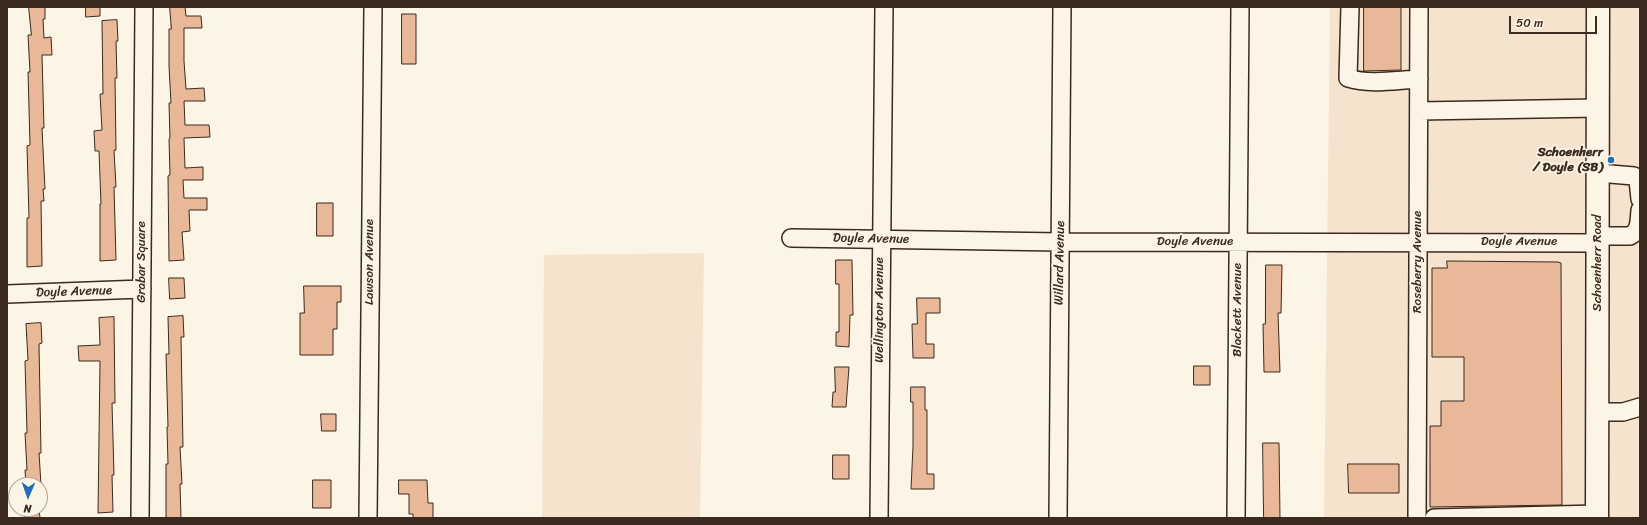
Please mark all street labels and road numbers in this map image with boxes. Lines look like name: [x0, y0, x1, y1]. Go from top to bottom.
street label: Roseberry Avenue: [1410, 211, 1426, 313]
street label: Schoenherr Road: [1590, 215, 1606, 311]
street label: Lawson Avenue: [362, 219, 378, 305]
street label: Grabar Square: [134, 221, 150, 303]
street label: Willard Avenue: [1051, 221, 1069, 305]
street label: Doyle Avenue: [833, 231, 909, 247]
street label: Doyle Avenue: [1157, 234, 1233, 250]
street label: Doyle Avenue: [1481, 234, 1557, 250]
street label: Wellington Avenue: [872, 257, 888, 363]
street label: Blackett Avenue: [1230, 263, 1246, 357]
street label: Doyle Avenue: [36, 283, 112, 301]

